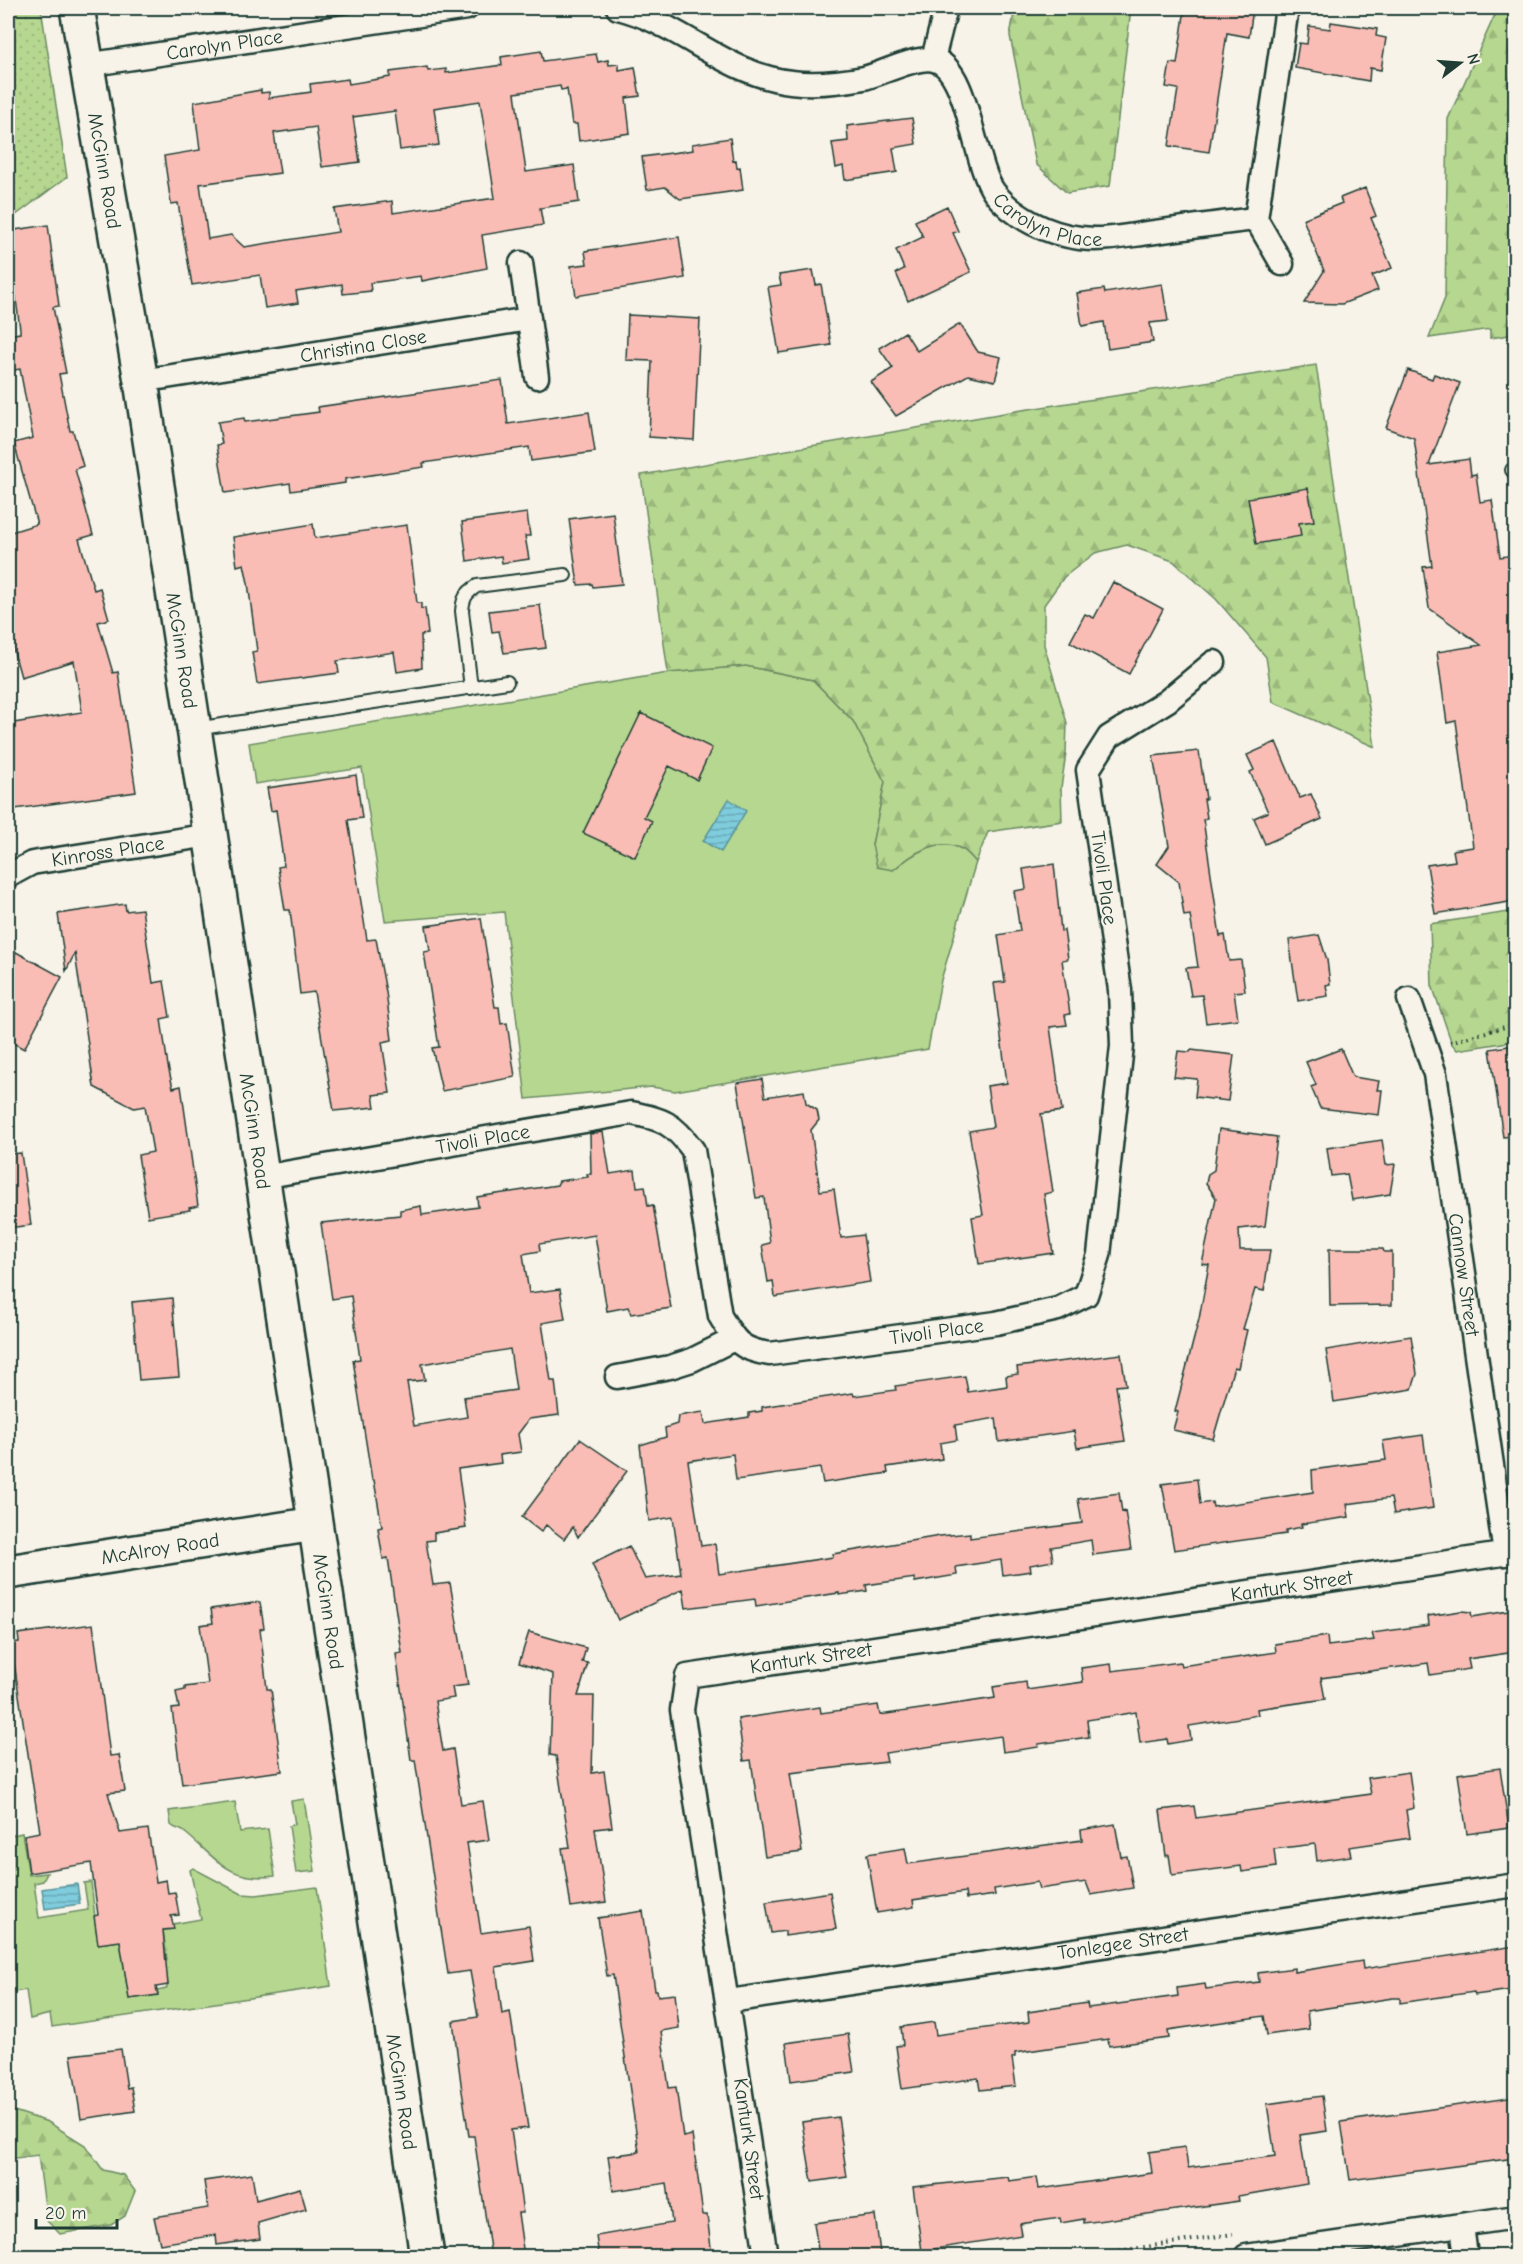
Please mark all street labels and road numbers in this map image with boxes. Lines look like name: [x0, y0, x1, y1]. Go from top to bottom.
street label: Carolyn Place: [165, 24, 284, 64]
street label: McGinn Road: [84, 111, 126, 230]
street label: Carolyn Place: [989, 188, 1102, 251]
street label: Christina Close: [298, 324, 428, 367]
street label: McGinn Road: [162, 591, 202, 710]
street label: Tivoli Place: [1086, 830, 1122, 926]
street label: Kinross Place: [50, 831, 166, 871]
street label: McGinn Road: [235, 1071, 276, 1191]
street label: Tivoli Place: [434, 1119, 531, 1158]
street label: Cannow Street: [1444, 1212, 1485, 1339]
street label: Tivoli Place: [888, 1313, 985, 1349]
street label: McAlroy Road: [99, 1528, 221, 1569]
street label: McGinn Road: [308, 1552, 349, 1671]
street label: Kanturk Street: [1229, 1565, 1355, 1606]
street label: Kanturk Street: [748, 1637, 875, 1678]
street label: Tonlegee Street: [1056, 1922, 1191, 1964]
street label: McGinn Road: [382, 2032, 422, 2151]
street label: Kanturk Street: [729, 2077, 769, 2203]

